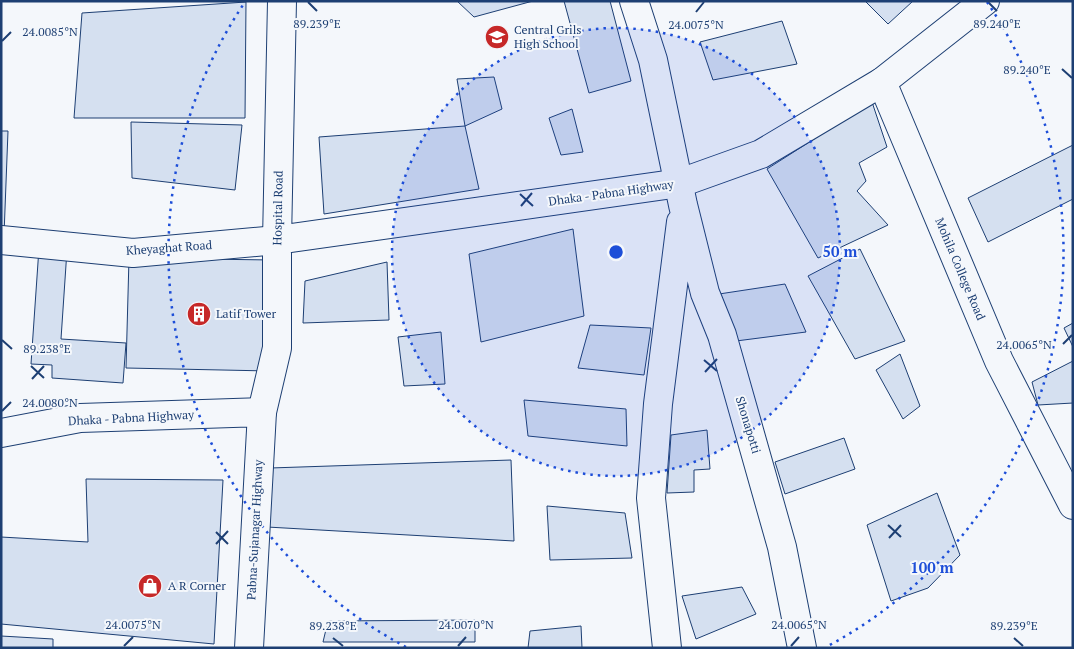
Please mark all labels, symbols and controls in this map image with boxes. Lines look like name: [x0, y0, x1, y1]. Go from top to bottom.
text: 89.239°E: [293, 16, 341, 31]
text: 89.240°E: [973, 16, 1021, 31]
text: 24.0075°N: [668, 17, 724, 32]
place label: Central Grils High School: [514, 22, 582, 51]
text: 24.0085°N: [22, 24, 78, 39]
school or university icon: Central Grils High School: [484, 24, 510, 50]
text: 89.240°E: [1003, 62, 1051, 77]
street label: Hospital Road: [269, 170, 286, 246]
street label: Dhaka - Pabna Highway: [547, 176, 675, 209]
street label: Mohila College Road: [932, 215, 989, 323]
street label: Kheyaghat Road: [125, 237, 213, 258]
text: 50 m: [823, 241, 858, 261]
centre of rings: [607, 243, 625, 261]
building icon: Latif Tower: [186, 301, 212, 327]
place label: Latif Tower: [216, 306, 277, 321]
text: 24.0065°N: [996, 337, 1052, 352]
text: 89.238°E: [23, 341, 71, 356]
street label: Shonapotti: [733, 394, 764, 456]
text: 24.0080°N: [22, 395, 78, 410]
street label: Dhaka - Pabna Highway: [68, 407, 195, 428]
street label: Pabna-Sujanagar Highway: [243, 458, 266, 601]
text: 100 m: [910, 557, 954, 577]
shop icon: A R Corner: [137, 573, 163, 599]
place label: A R Corner: [168, 578, 226, 593]
text: 24.0075°N: [105, 617, 161, 632]
text: 24.0070°N: [438, 617, 494, 632]
text: 24.0065°N: [771, 617, 827, 632]
text: 89.238°E: [309, 618, 357, 633]
text: 89.239°E: [990, 618, 1038, 633]

